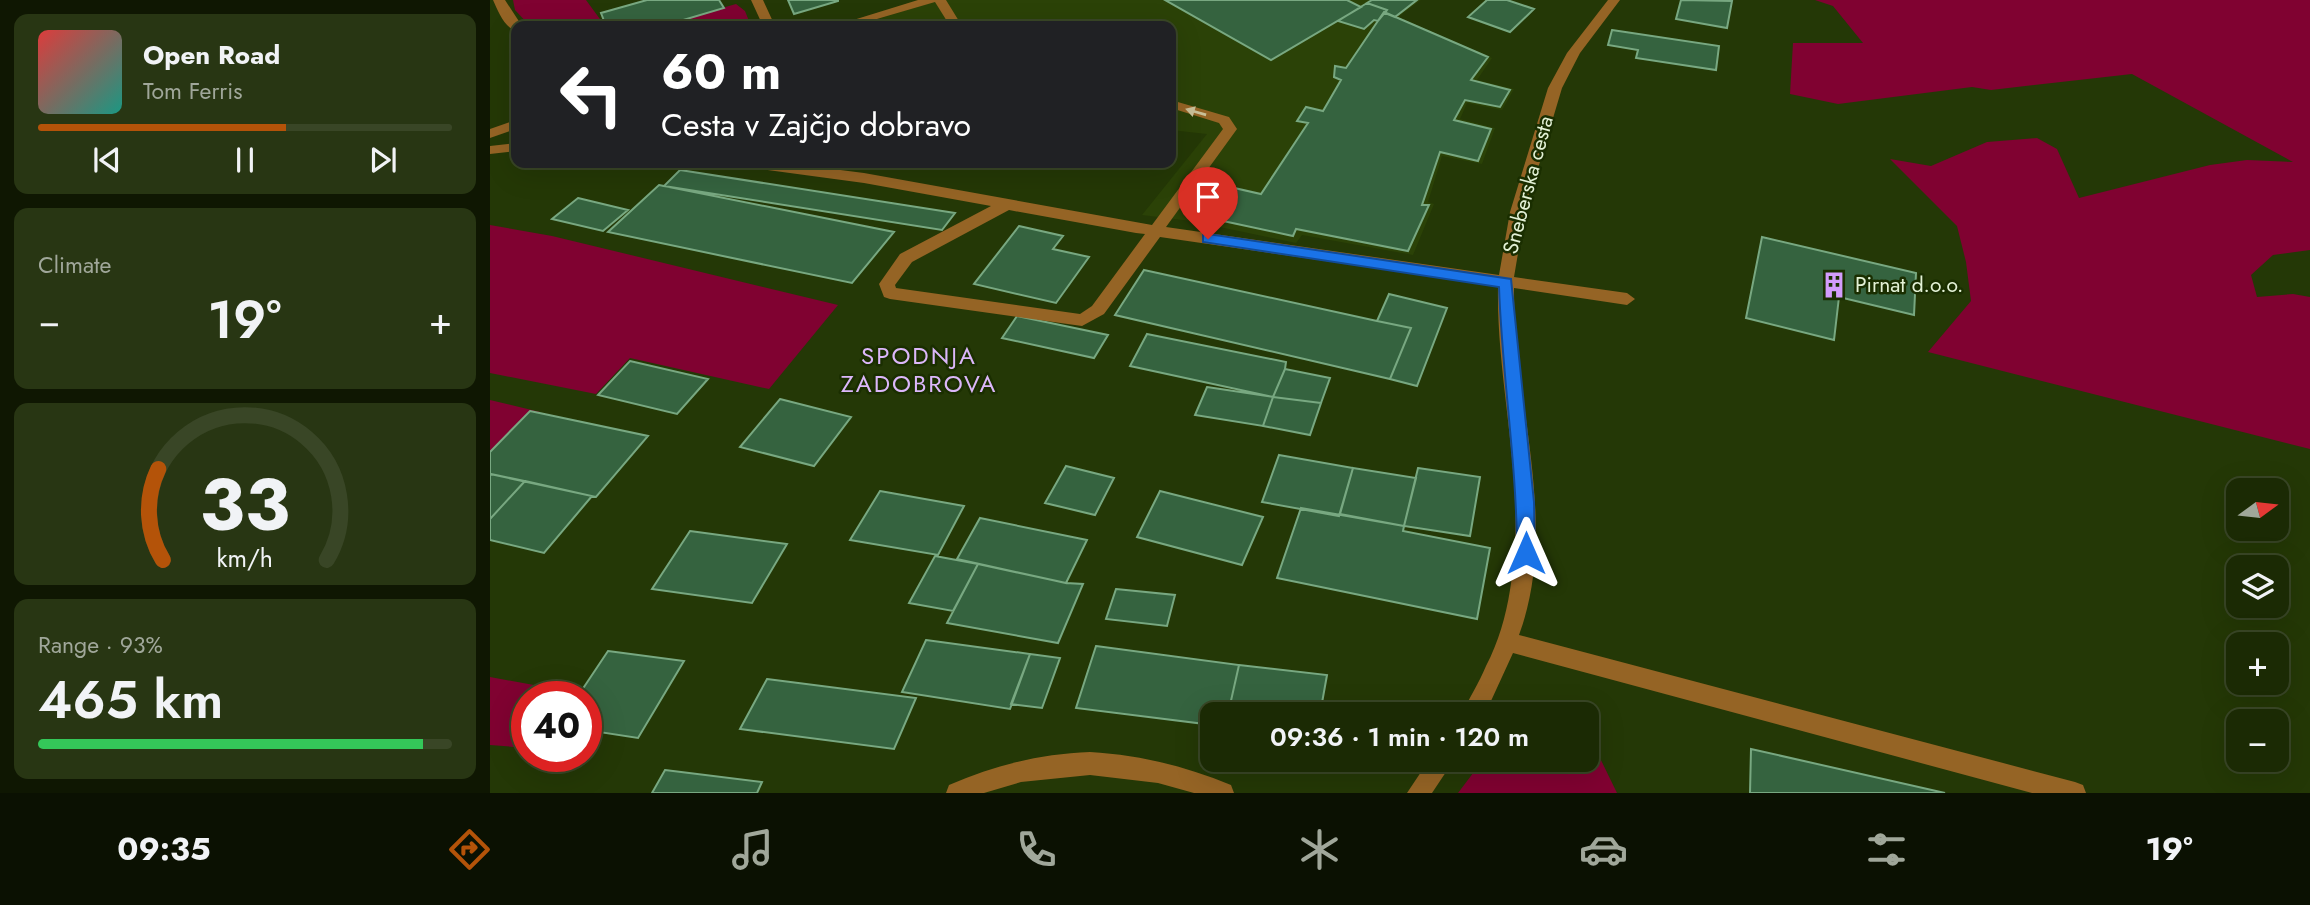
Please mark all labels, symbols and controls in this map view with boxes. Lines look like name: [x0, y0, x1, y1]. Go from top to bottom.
text: Open Road: [143, 36, 280, 74]
text: 60 m: [661, 37, 781, 107]
icon: left: [546, 49, 637, 140]
text: Tom Ferris: [143, 74, 242, 108]
text: Cesta v Zajčjo dobravo: [661, 102, 971, 148]
one-way arrow: [1185, 106, 1206, 116]
street label: Sneberska cesta: [1495, 113, 1561, 257]
icon: previous: [88, 141, 126, 179]
icon: pause: [226, 141, 264, 179]
icon: next: [364, 141, 402, 179]
pin: [1178, 167, 1238, 239]
icon: arrive: [1189, 178, 1227, 216]
text: Climate: [38, 248, 111, 282]
building icon: Pirnat d.o.o.: [1819, 270, 1849, 300]
place label: Pirnat d.o.o.: [1855, 270, 1963, 300]
text: 19°: [208, 282, 282, 358]
text: −: [38, 293, 60, 348]
text: +: [429, 293, 452, 348]
district label: SPODNJA ZADOBROVA: [841, 338, 997, 401]
text: 33: [200, 452, 290, 557]
north arrow: [2226, 478, 2289, 541]
map controls: [2226, 478, 2289, 772]
position arrow: [1489, 516, 1563, 590]
text: km/h: [217, 539, 273, 575]
button: layers: [2226, 555, 2289, 618]
text: Range · 93%: [38, 628, 163, 662]
button: +: [2226, 632, 2289, 695]
text: 465 km: [38, 662, 223, 738]
speed limit sign: 40: [511, 681, 602, 772]
button: −: [2226, 709, 2289, 772]
text: 09:36 · 1 min · 120 m: [1270, 718, 1529, 756]
icon: directions: [445, 825, 494, 874]
icon: music: [728, 825, 777, 874]
icon: phone: [1012, 825, 1061, 874]
icon: climate: [1295, 825, 1344, 874]
icon: car: [1579, 825, 1628, 874]
icon: filters: [1862, 825, 1911, 874]
text: 09:35: [117, 826, 211, 872]
text: 19°: [2146, 826, 2193, 872]

